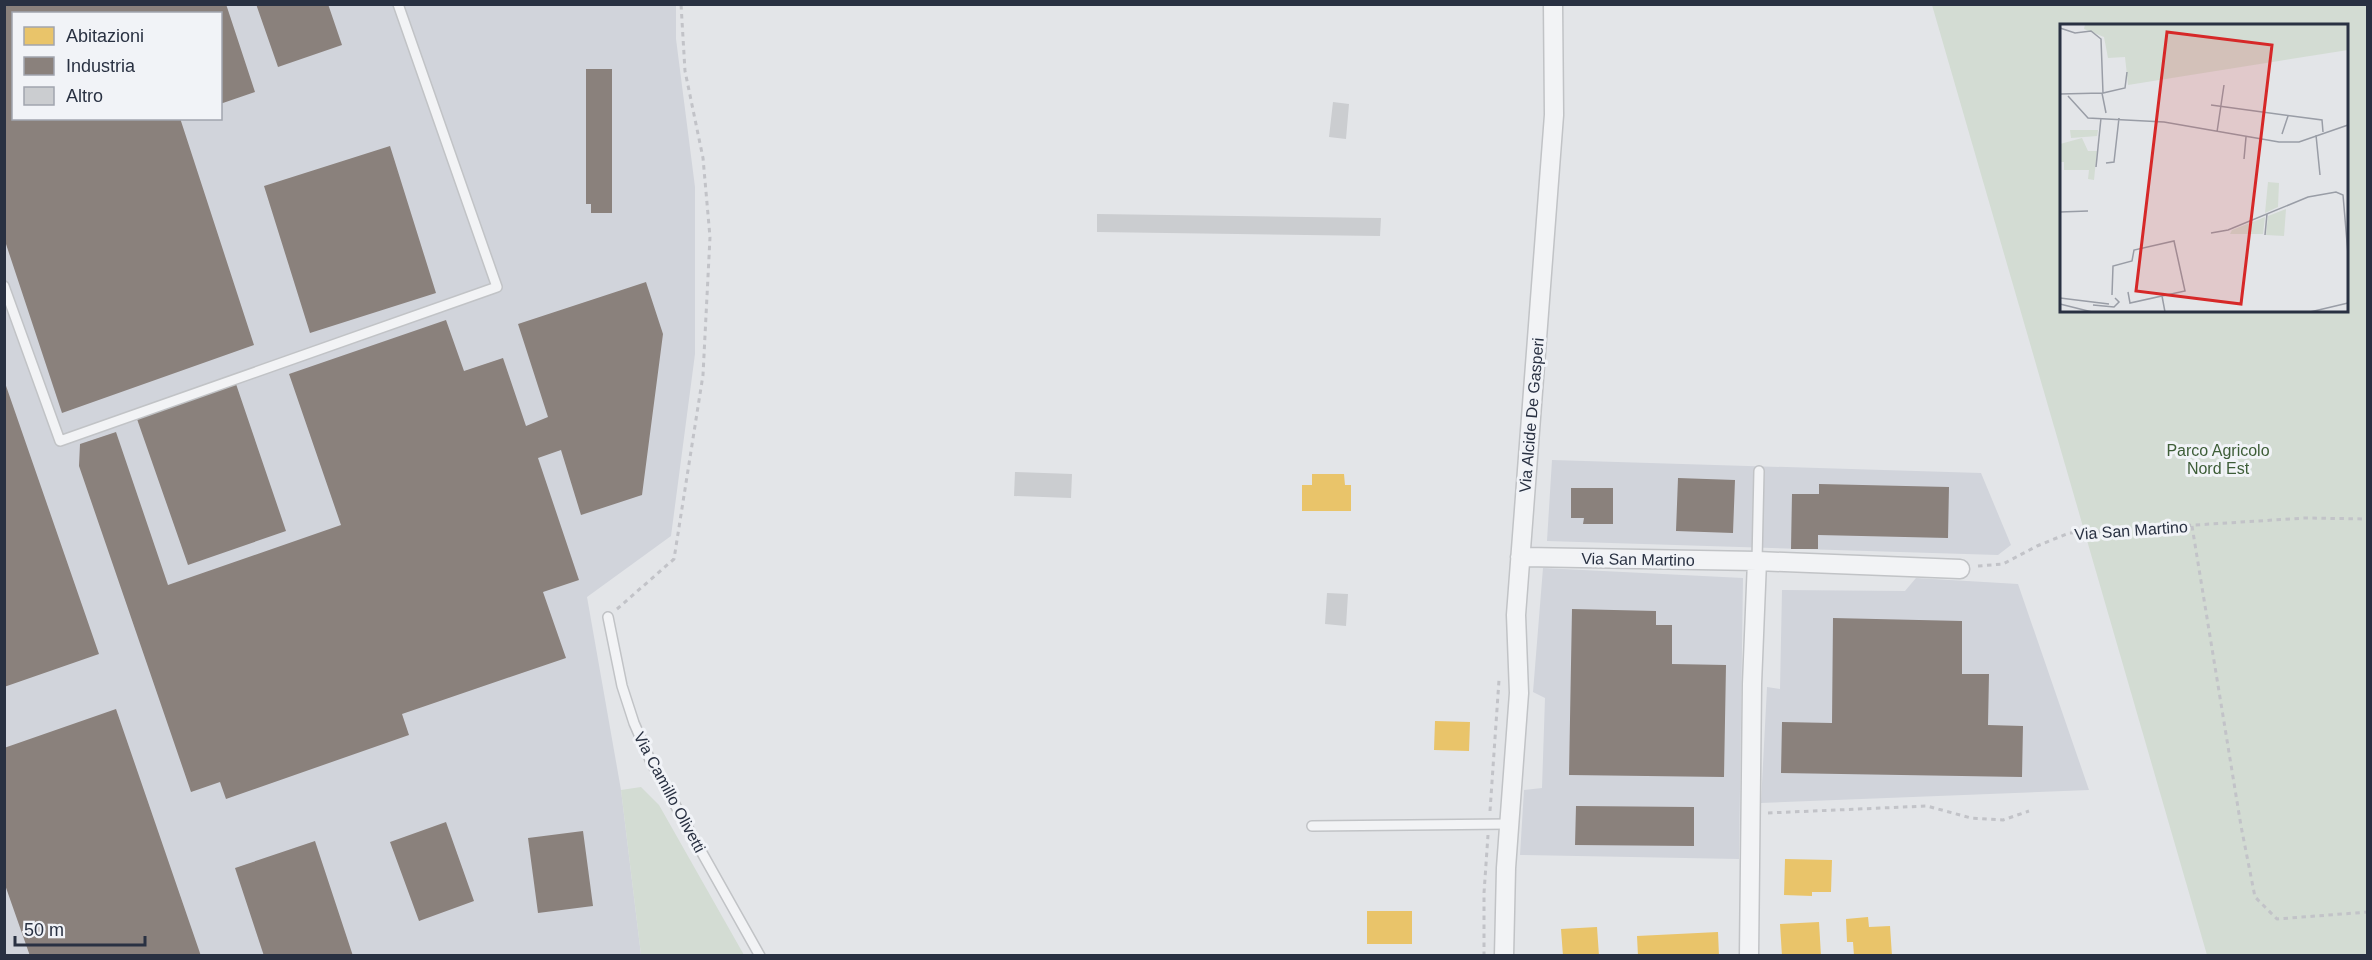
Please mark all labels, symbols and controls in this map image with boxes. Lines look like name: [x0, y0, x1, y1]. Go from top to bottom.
legend: [12, 12, 222, 120]
inset map: [2060, 24, 2348, 312]
text: Abitazioni: [66, 26, 144, 46]
text: Industria: [66, 56, 136, 76]
text: Altro: [66, 86, 103, 106]
street label: Via Alcide De Gasperi: [1516, 337, 1547, 493]
park label: Parco Agricolo Nord Est: [2166, 442, 2270, 477]
street label: Via San Martino: [2074, 518, 2188, 543]
street label: Via San Martino: [1581, 550, 1695, 569]
street label: Via Camillo Olivetti: [631, 729, 709, 855]
scale bar: [15, 909, 146, 947]
text: 50 m: [24, 920, 64, 940]

